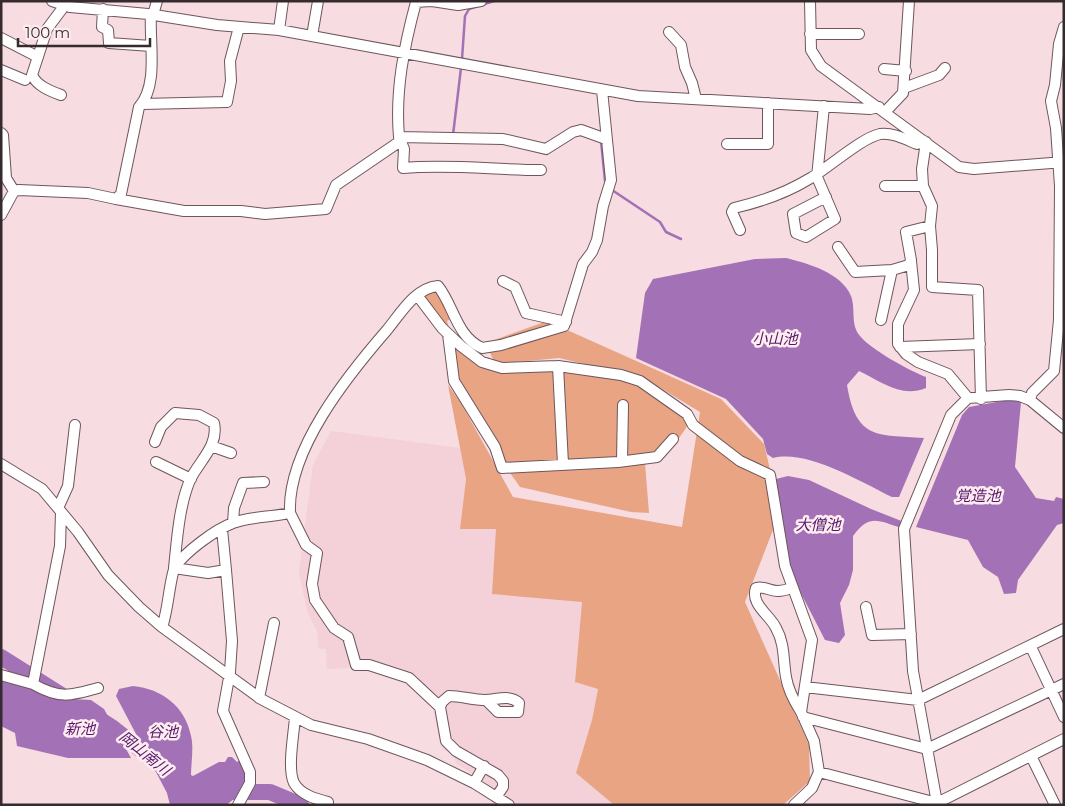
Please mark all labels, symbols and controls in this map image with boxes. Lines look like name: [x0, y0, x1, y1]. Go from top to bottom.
scale bar: [18, 15, 150, 47]
text: 100 m: [25, 23, 70, 42]
water label: 小山池: [752, 329, 799, 348]
water label: 覚造池: [955, 486, 1002, 505]
water label: 大僧池: [795, 515, 842, 534]
water label: 新池: [65, 719, 97, 738]
water label: 谷池: [148, 722, 180, 741]
water label: 岡山南川: [116, 727, 176, 781]

